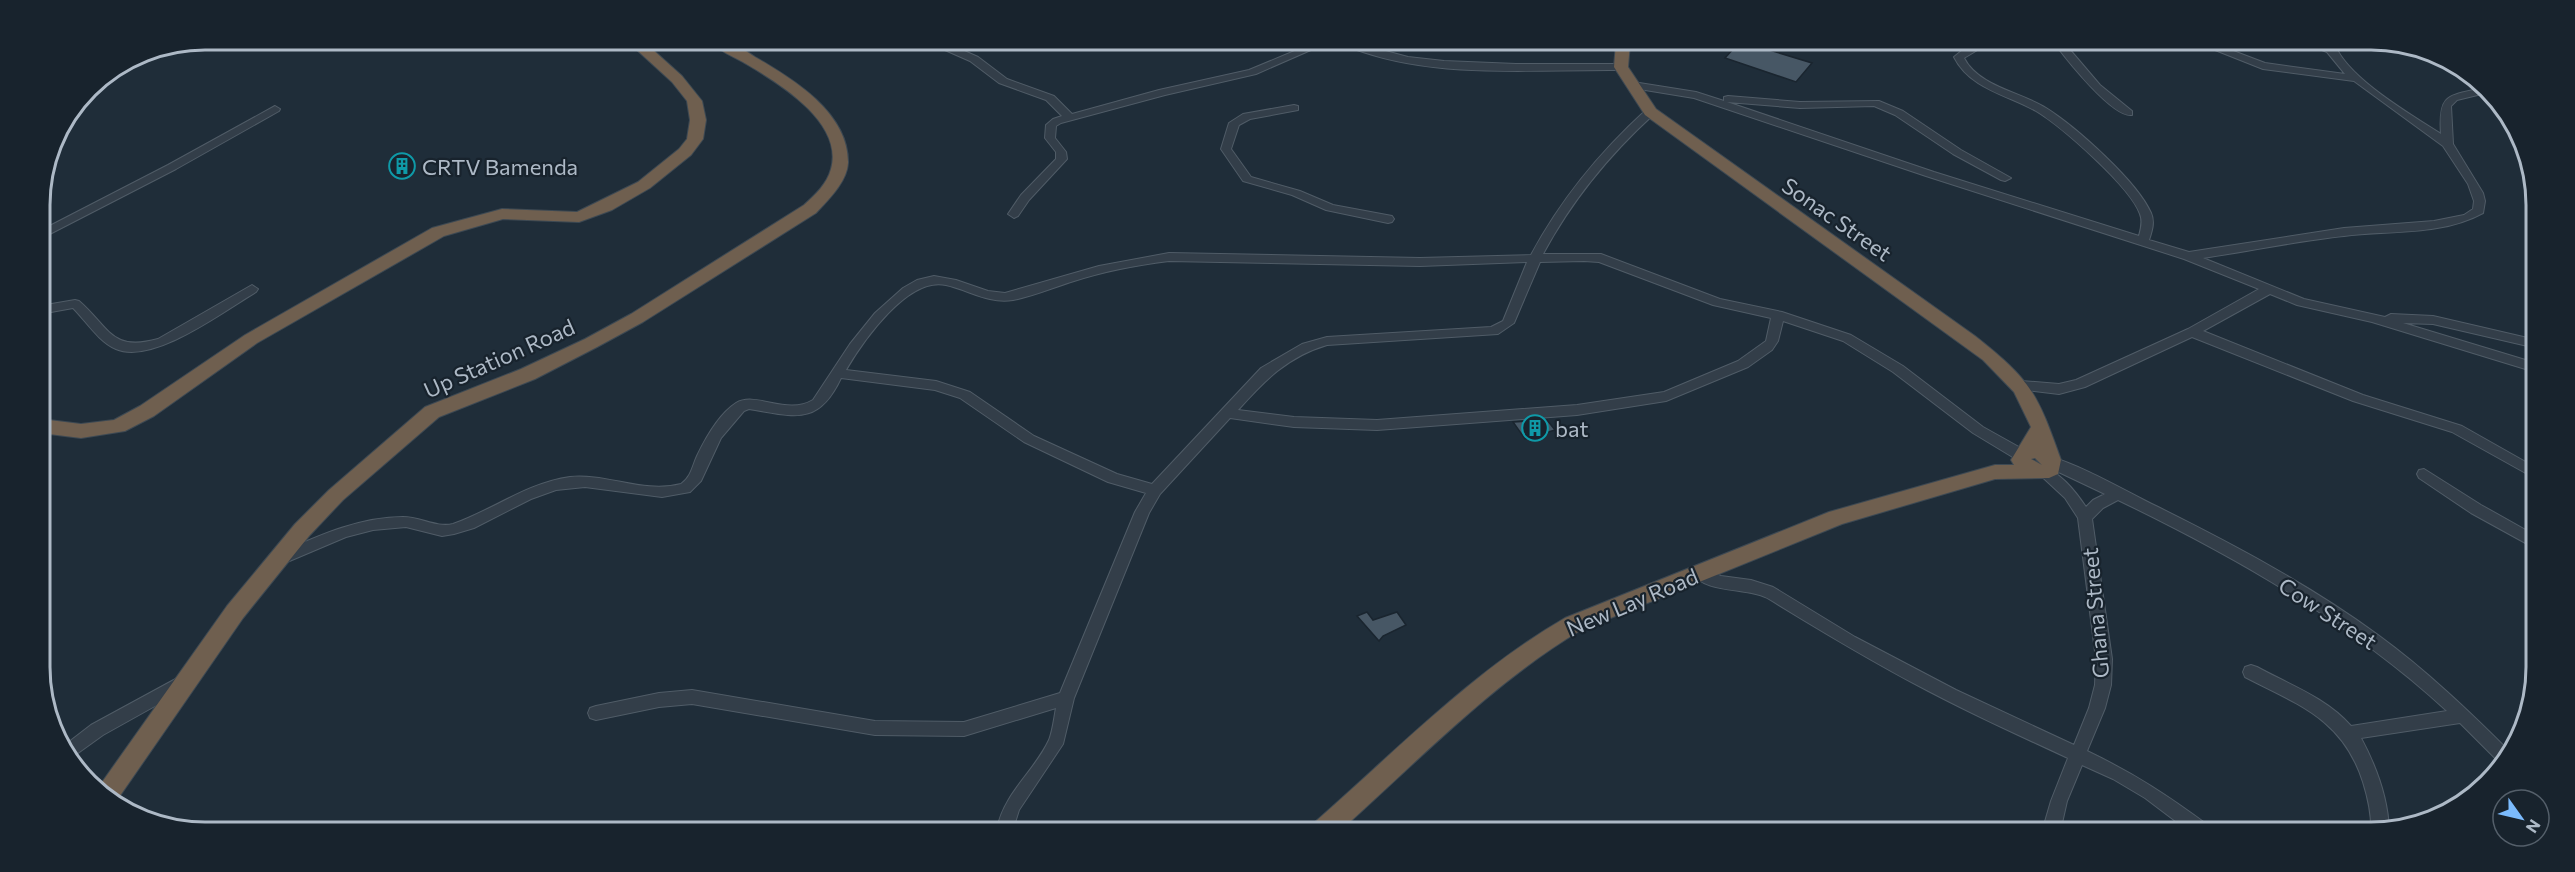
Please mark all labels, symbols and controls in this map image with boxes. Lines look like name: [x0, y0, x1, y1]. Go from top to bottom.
building icon: CRTV Bamenda: [387, 151, 417, 181]
place label: CRTV Bamenda: [422, 153, 578, 180]
street label: Sonac Street: [1777, 171, 1897, 267]
street label: Up Station Road: [419, 313, 579, 403]
building icon: bat: [1520, 413, 1550, 443]
place label: bat: [1555, 415, 1589, 442]
street label: Ghana Street: [2076, 547, 2114, 679]
street label: New Lay Road: [1562, 562, 1702, 642]
street label: Cow Street: [2274, 571, 2382, 655]
north arrow: [2491, 788, 2551, 848]
text: N: [2523, 816, 2545, 837]

